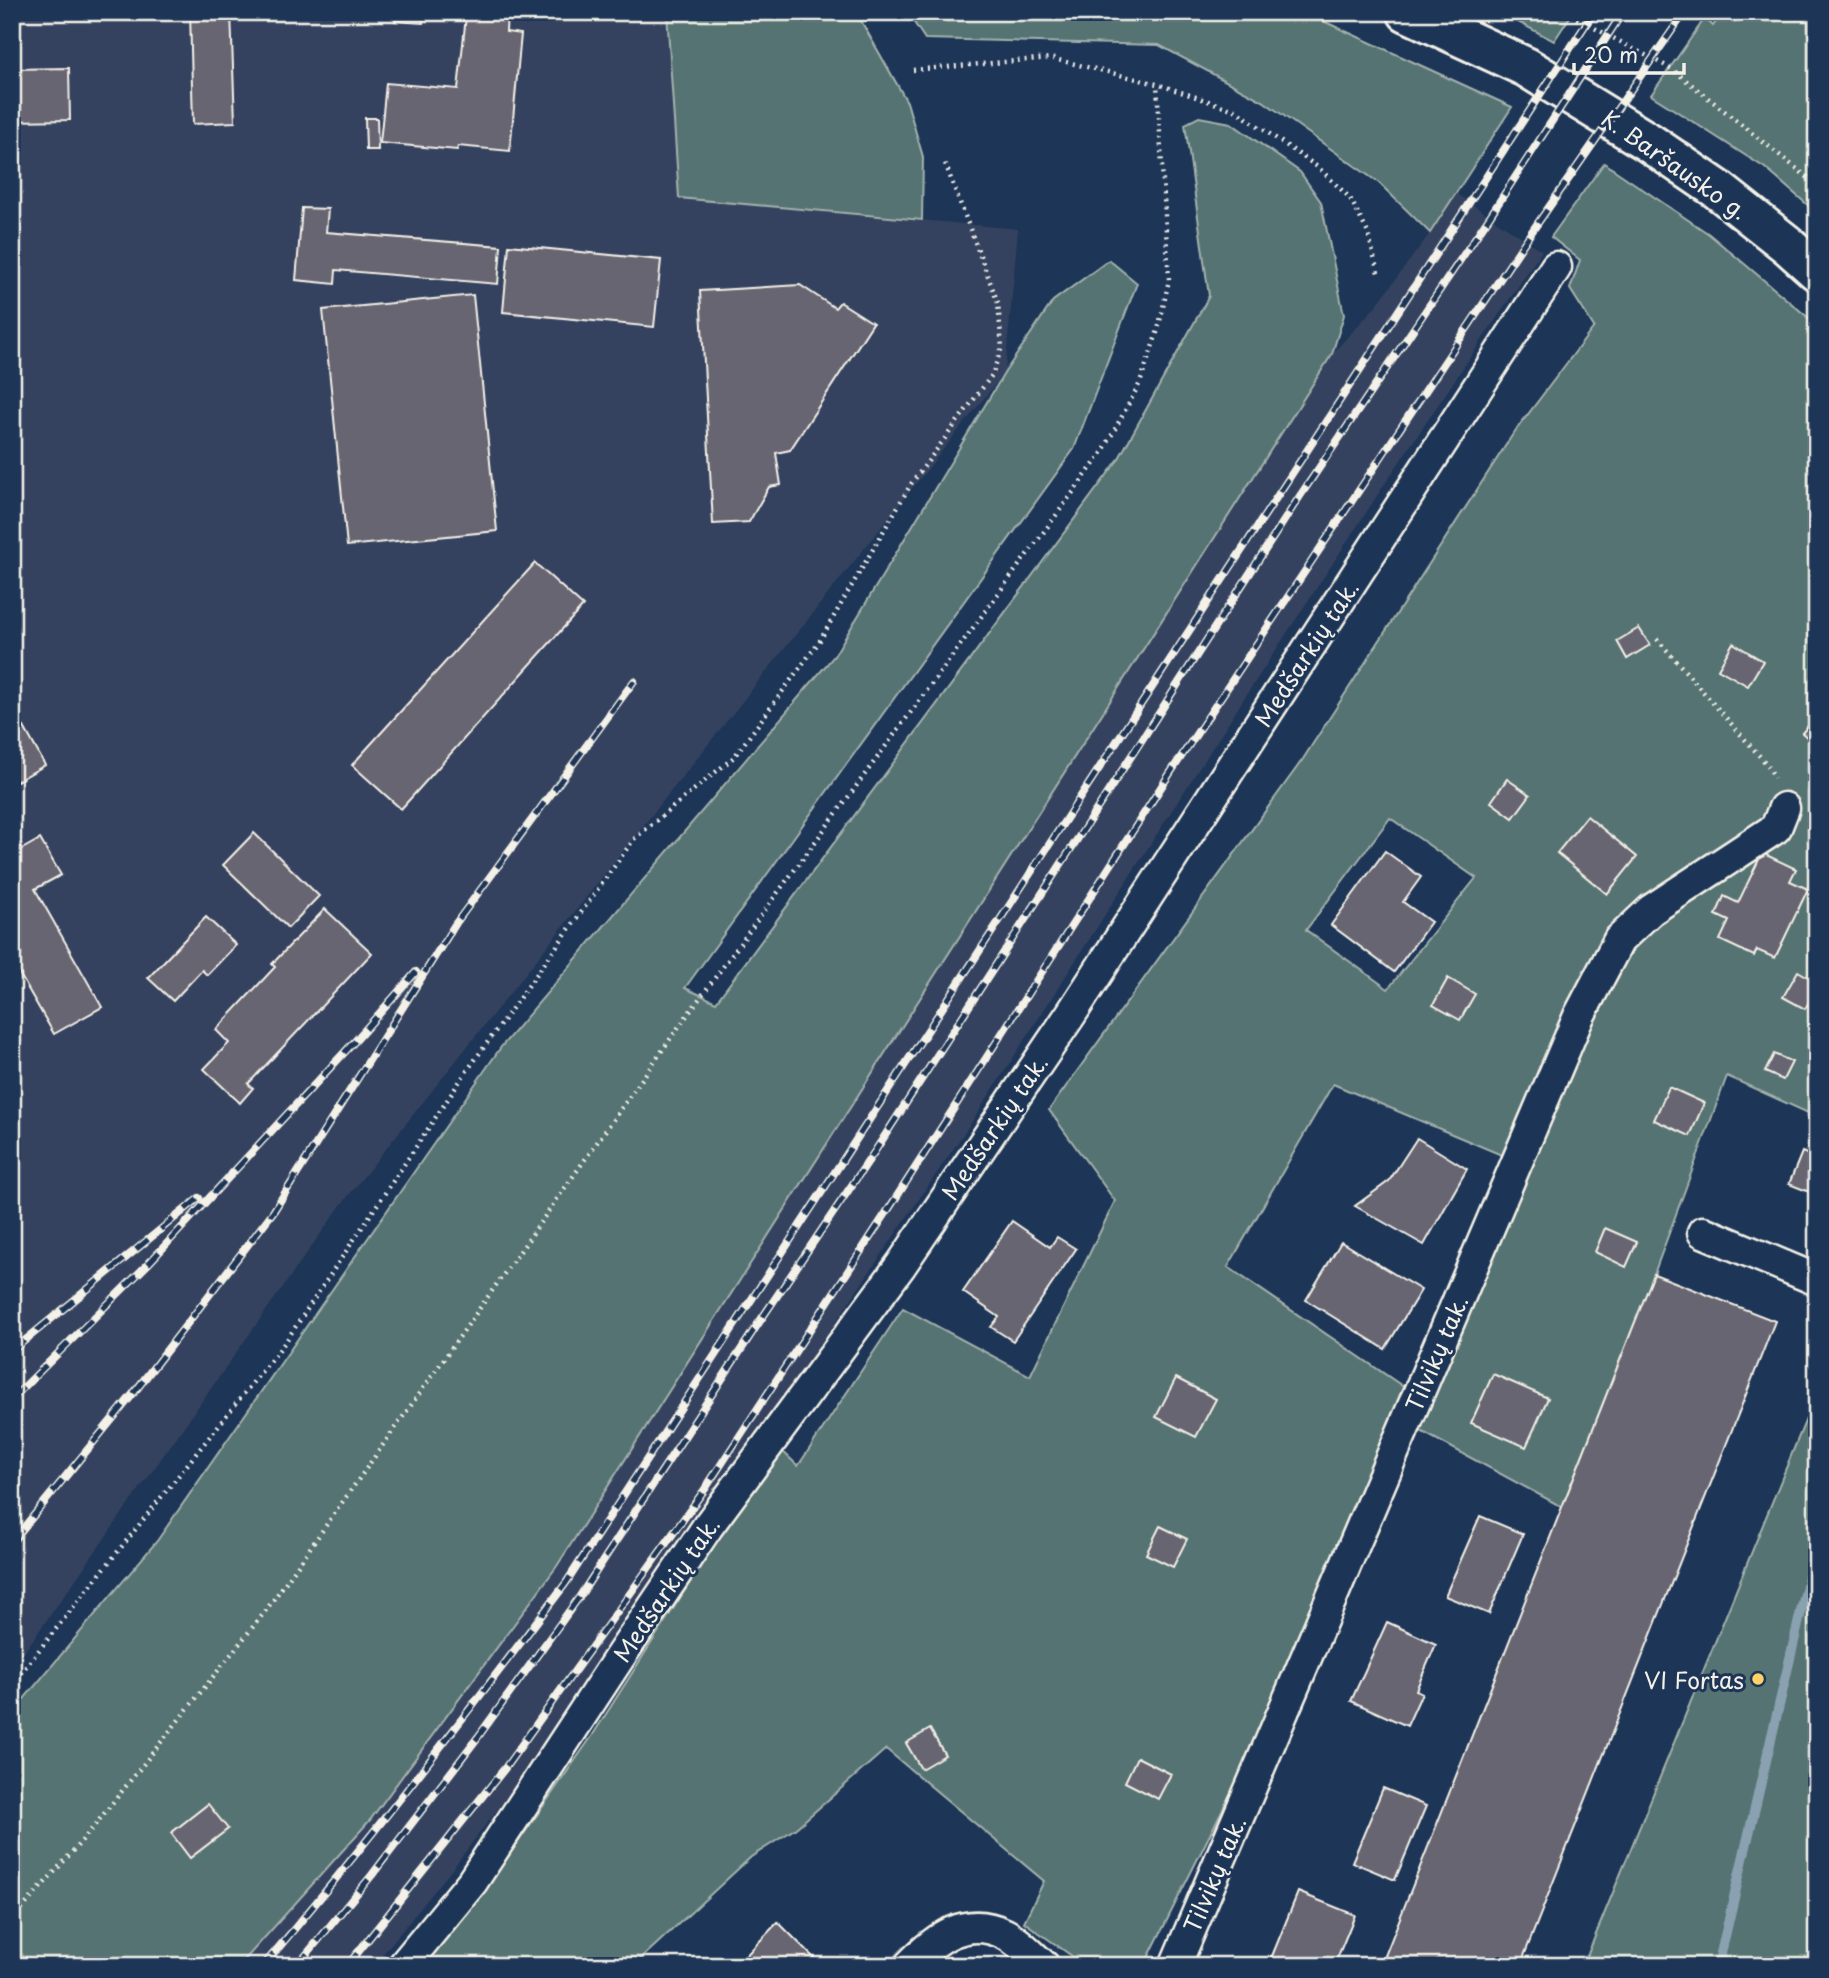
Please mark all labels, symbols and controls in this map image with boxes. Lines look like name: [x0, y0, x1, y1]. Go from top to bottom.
scale bar: [1574, 32, 1684, 76]
text: 20 m: [1584, 38, 1638, 70]
street label: K. Baršausko g.: [1595, 100, 1755, 228]
street label: Medšarkių tak.: [1245, 572, 1367, 734]
street label: Medšarkių tak.: [932, 1047, 1056, 1207]
street label: Tilvikų tak.: [1396, 1289, 1476, 1417]
street label: Medšarkių tak.: [604, 1509, 728, 1669]
place label: VI Fortas: [1644, 1662, 1744, 1697]
marker: VI Fortas: [1750, 1671, 1766, 1687]
street label: Tilvikų tak.: [1174, 1810, 1254, 1938]

